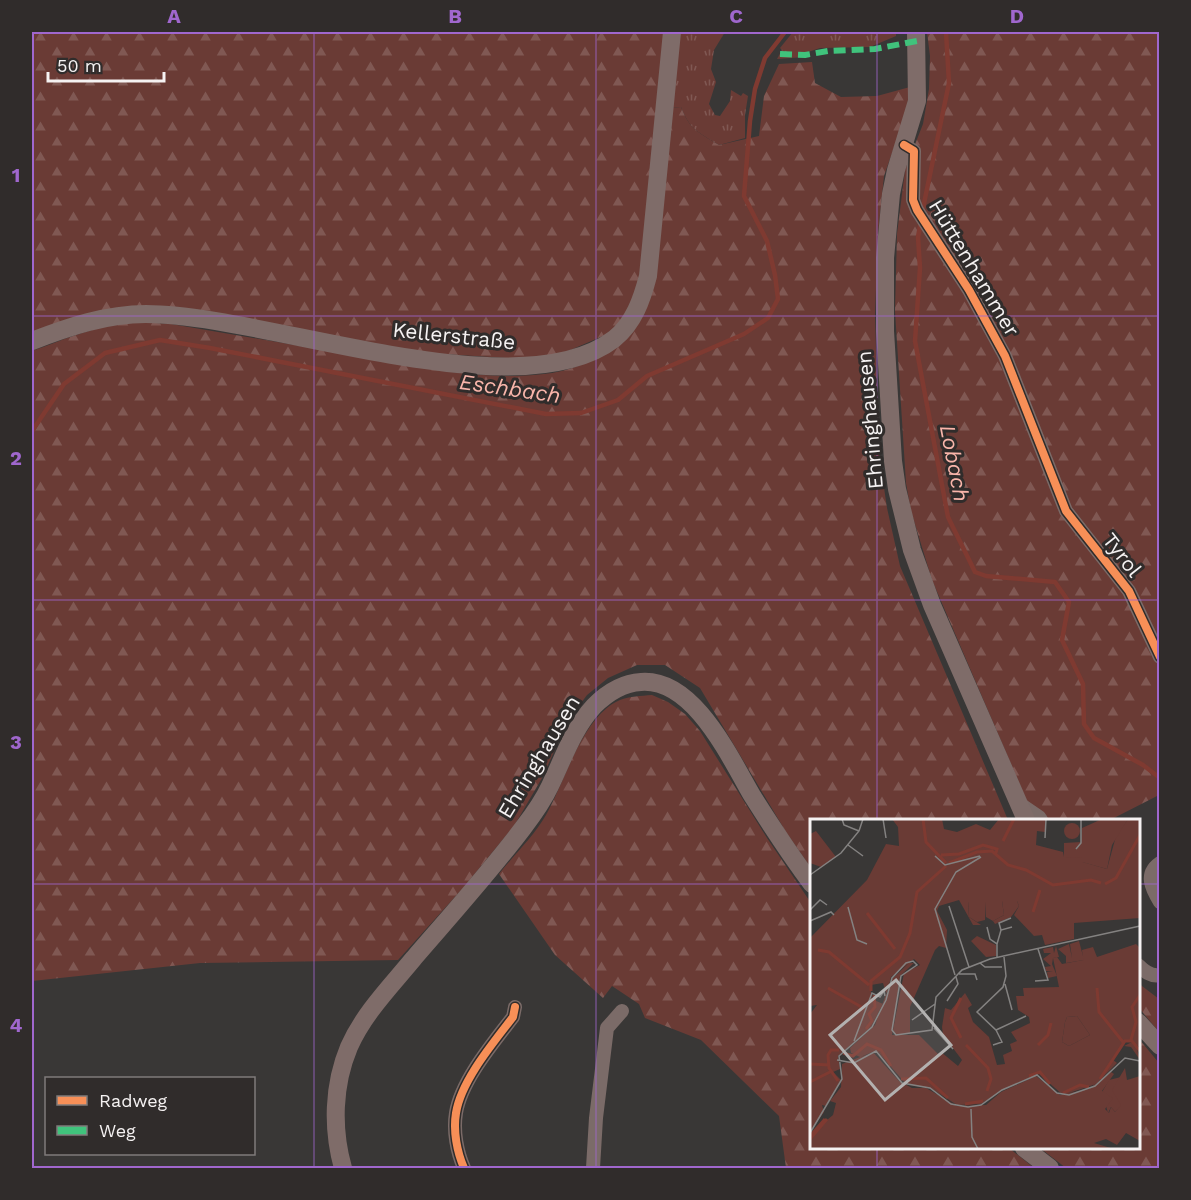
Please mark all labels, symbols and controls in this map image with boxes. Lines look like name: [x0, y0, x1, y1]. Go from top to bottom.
text: A: [167, 4, 181, 28]
text: B: [448, 4, 462, 28]
text: C: [729, 4, 743, 28]
text: D: [1010, 4, 1024, 28]
scale bar: [48, 45, 164, 83]
text: 50 m: [57, 55, 102, 76]
text: 1: [12, 163, 20, 187]
street label: Hüttenhammer: [924, 195, 1025, 341]
street label: Kellerstraße: [391, 317, 517, 354]
street label: Ehringhausen: [851, 350, 888, 490]
water label: Eschbach: [458, 369, 562, 408]
water label: Lobach: [935, 423, 974, 504]
text: 2: [10, 446, 22, 470]
street label: Tyrol: [1097, 528, 1148, 582]
street label: Ehringhausen: [492, 691, 585, 823]
text: 3: [10, 730, 22, 754]
inset map: [810, 819, 1140, 1149]
text: 4: [10, 1013, 23, 1037]
legend: [45, 1077, 255, 1155]
text: Radweg: [99, 1090, 168, 1111]
text: Weg: [99, 1120, 136, 1141]

